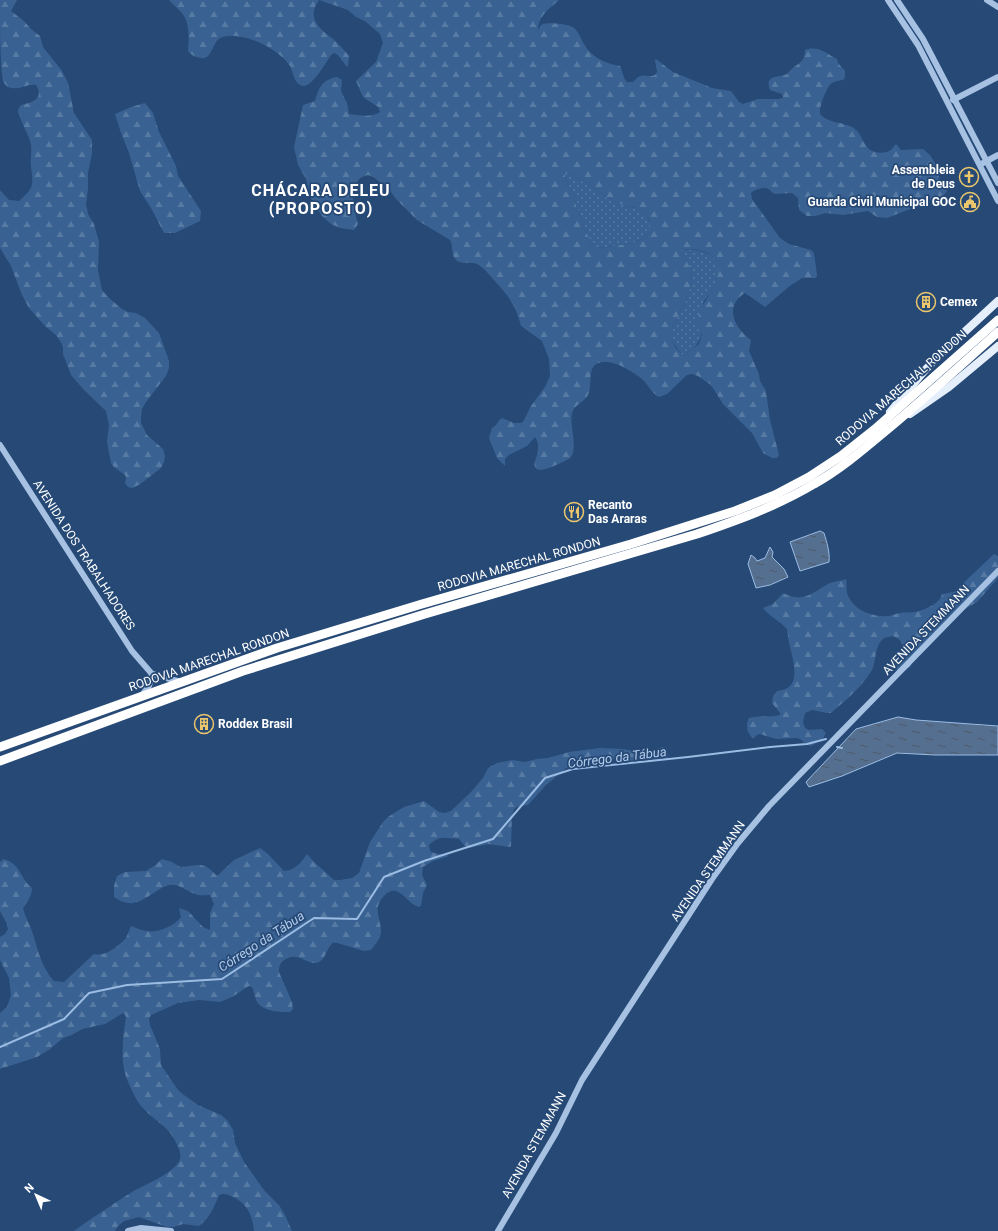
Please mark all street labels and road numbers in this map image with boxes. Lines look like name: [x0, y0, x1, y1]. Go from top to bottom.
street label: RODOVIA MARECHAL RONDON: [833, 327, 969, 449]
street label: AVENIDA DOS TRABALHADORES: [30, 477, 138, 633]
street label: RODOVIA MARECHAL RONDON: [436, 534, 602, 594]
street label: AVENIDA STEMMANN: [880, 582, 972, 678]
street label: RODOVIA MARECHAL RONDON: [127, 626, 291, 694]
street label: AVENIDA STEMMANN: [668, 818, 748, 924]
street label: AVENIDA STEMMANN: [499, 1089, 569, 1201]

